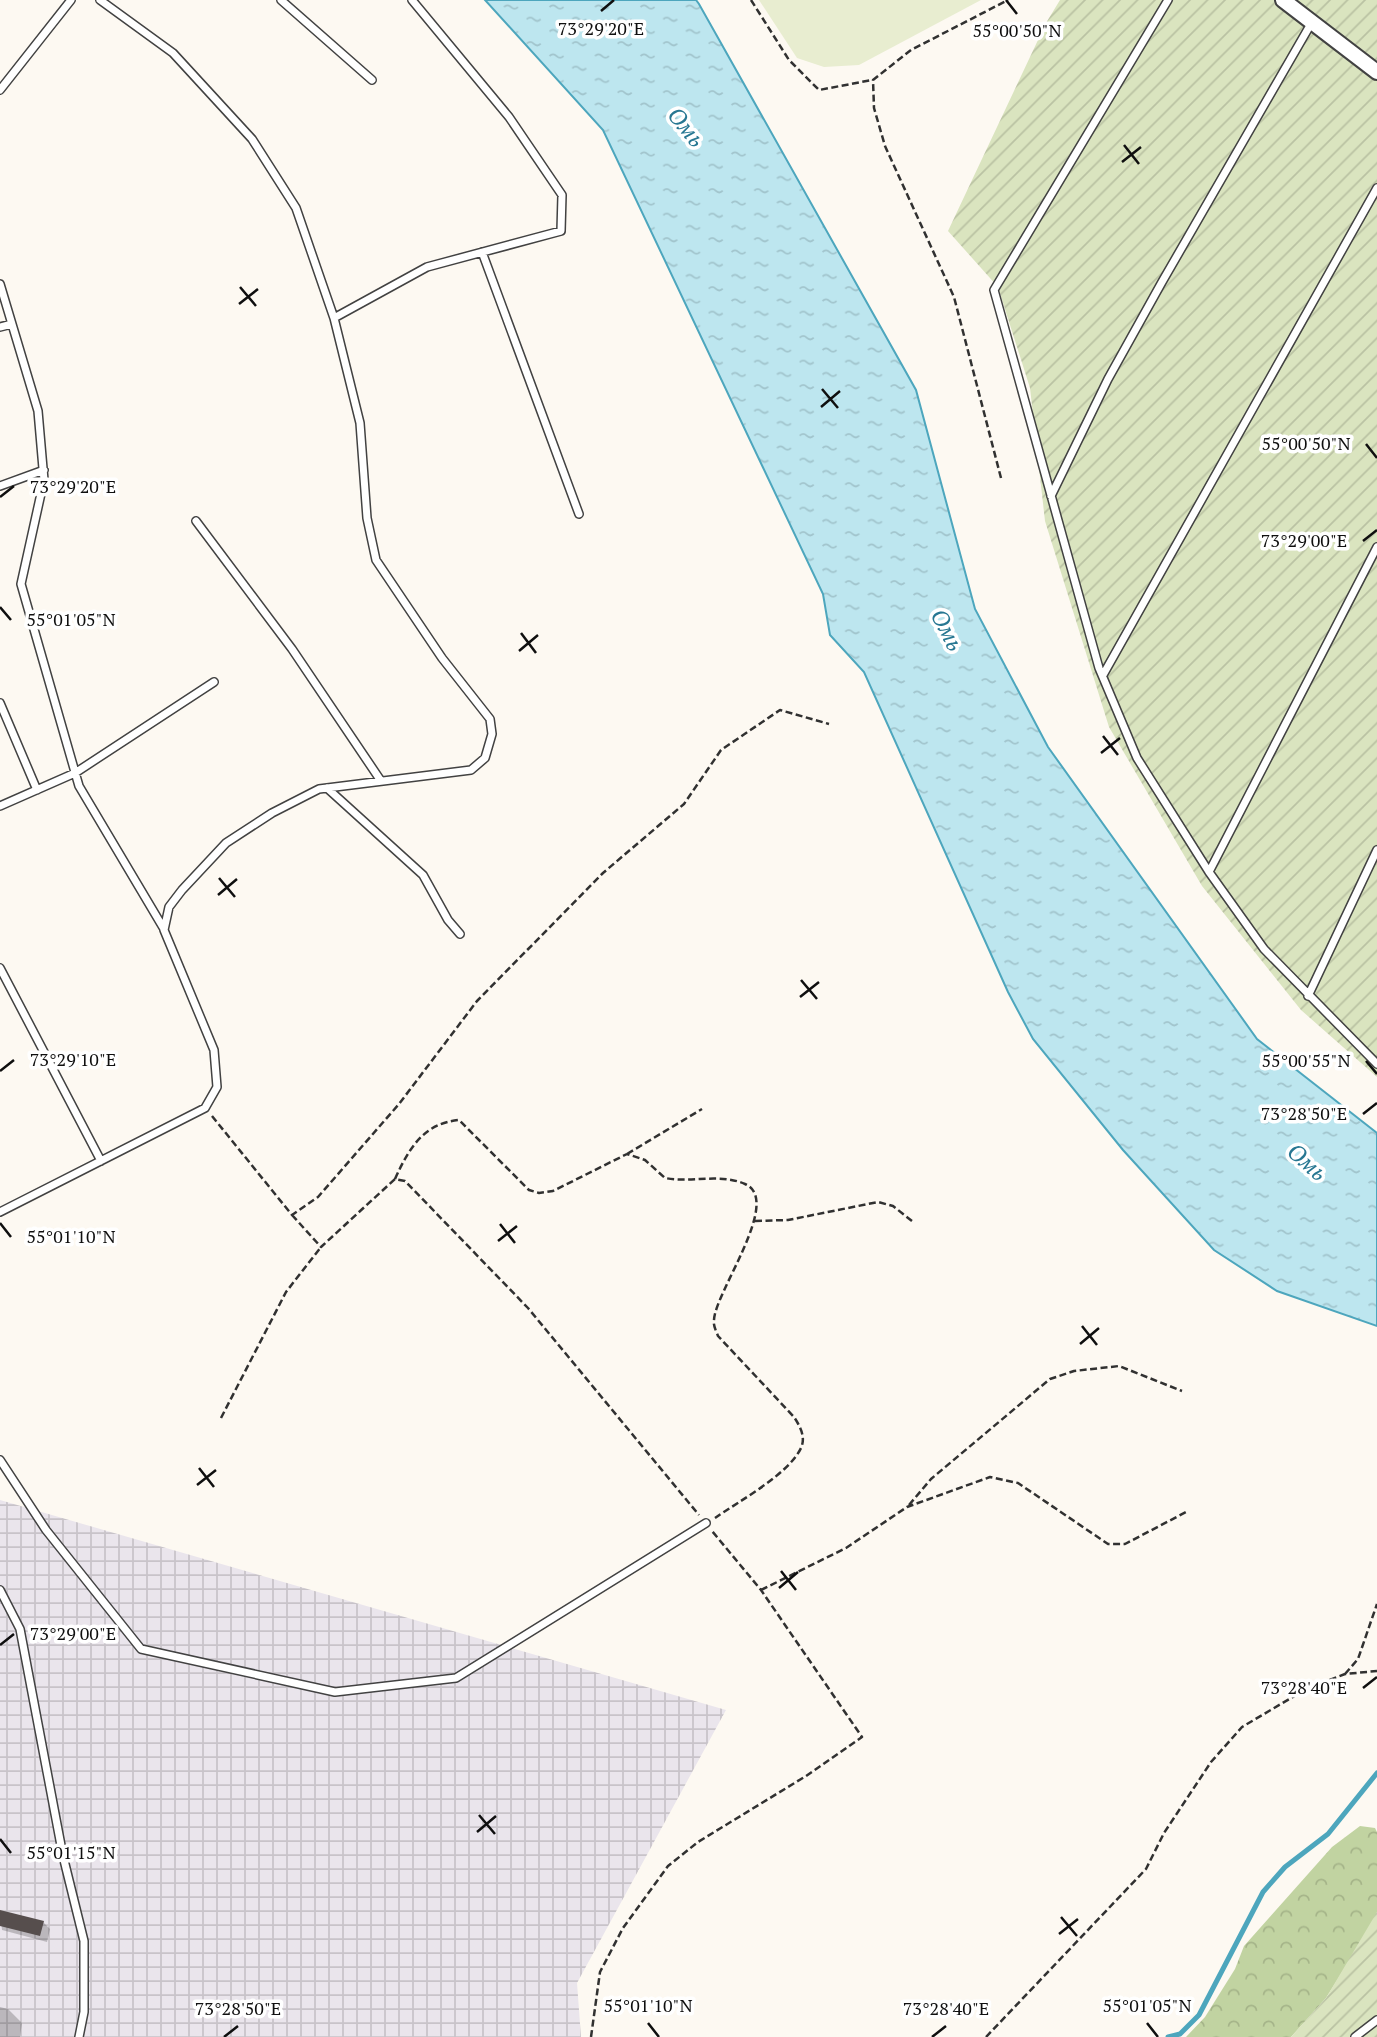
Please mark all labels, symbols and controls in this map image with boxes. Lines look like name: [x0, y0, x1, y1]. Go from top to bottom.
text: 73°29'20"E: [558, 16, 644, 40]
text: 55°00'50"N: [972, 18, 1062, 42]
water label: Омь: [661, 100, 712, 153]
text: 55°00'50"N: [1261, 431, 1351, 455]
text: 73°29'20"E: [30, 474, 116, 498]
text: 73°29'00"E: [1261, 528, 1347, 552]
water label: Омь: [924, 603, 971, 656]
text: 55°01'05"N: [26, 607, 116, 631]
text: 73°29'10"E: [30, 1047, 116, 1071]
text: 55°00'55"N: [1261, 1048, 1351, 1072]
text: 73°28'50"E: [1261, 1101, 1347, 1125]
water label: Омь: [1281, 1136, 1334, 1188]
text: 55°01'10"N: [26, 1224, 116, 1248]
text: 73°29'00"E: [30, 1621, 116, 1645]
text: 73°28'40"E: [1261, 1675, 1347, 1699]
text: 55°01'15"N: [26, 1840, 116, 1864]
text: 55°01'10"N: [603, 1993, 693, 2017]
text: 55°01'05"N: [1102, 1993, 1192, 2017]
text: 73°28'50"E: [195, 1996, 281, 2020]
text: 73°28'40"E: [903, 1996, 989, 2020]

